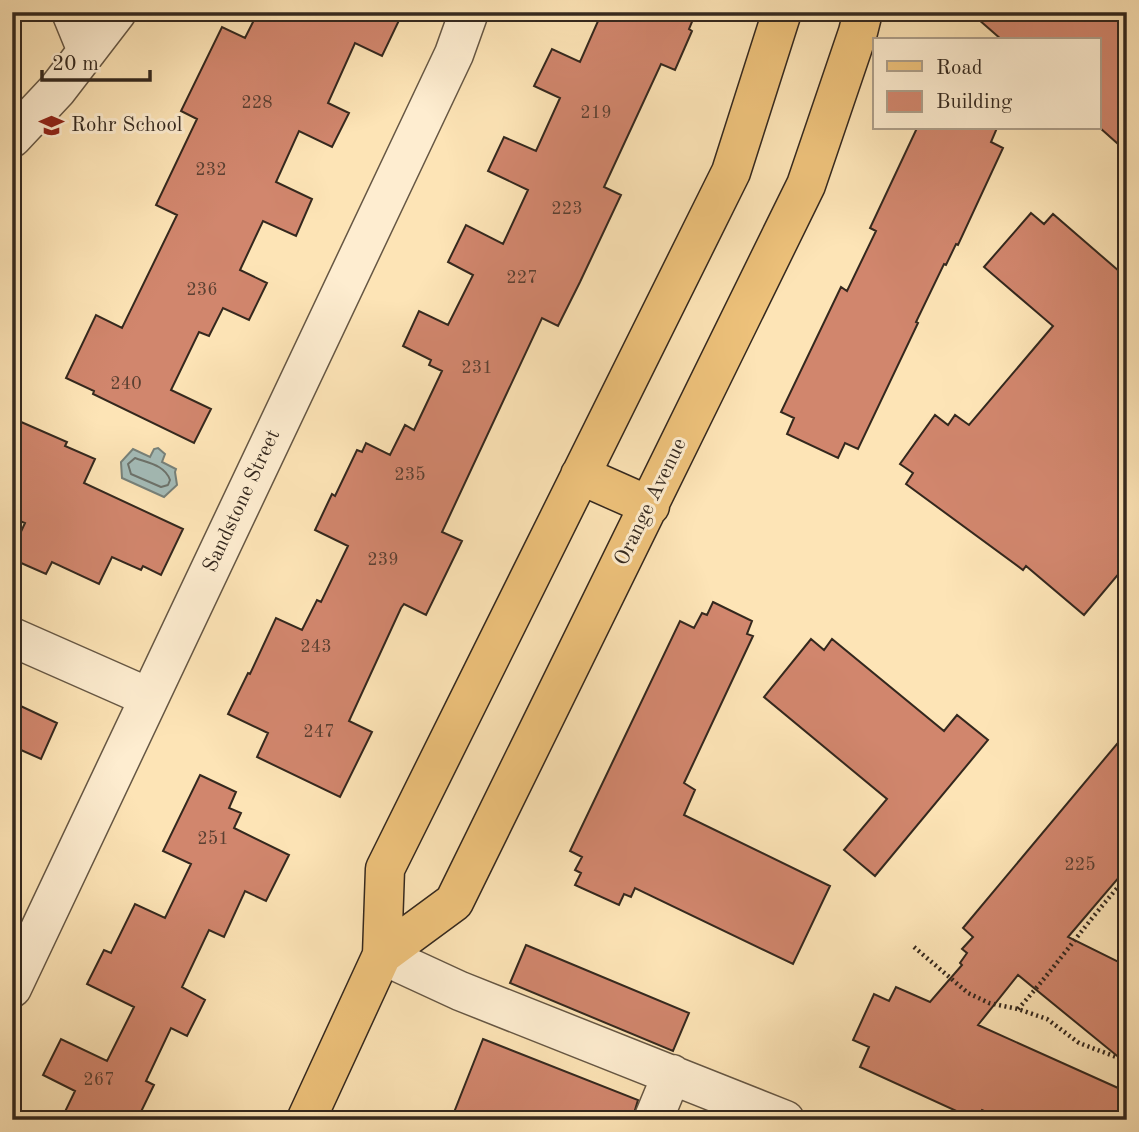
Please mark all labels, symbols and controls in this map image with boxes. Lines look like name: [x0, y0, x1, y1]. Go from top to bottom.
scale bar: [42, 38, 150, 82]
legend: [873, 38, 1100, 130]
text: 20 m: [52, 54, 99, 75]
text: Road: [936, 58, 983, 79]
text: Building: [936, 92, 1013, 113]
house number: 228: [241, 94, 273, 112]
house number: 219: [580, 104, 612, 122]
school or university icon: Rohr School: [37, 111, 65, 139]
place label: Rohr School: [71, 115, 183, 136]
house number: 232: [195, 161, 227, 179]
house number: 223: [551, 200, 583, 218]
house number: 227: [506, 269, 538, 287]
house number: 236: [186, 281, 218, 299]
house number: 231: [461, 359, 493, 377]
house number: 240: [110, 375, 142, 393]
street label: Sandstone Street: [200, 426, 284, 576]
street label: Orange Avenue: [611, 435, 691, 569]
house number: 235: [394, 466, 426, 484]
house number: 239: [367, 551, 399, 569]
house number: 243: [300, 638, 332, 656]
house number: 247: [303, 723, 335, 741]
house number: 251: [197, 830, 229, 848]
house number: 225: [1064, 856, 1096, 874]
house number: 267: [83, 1071, 115, 1089]

